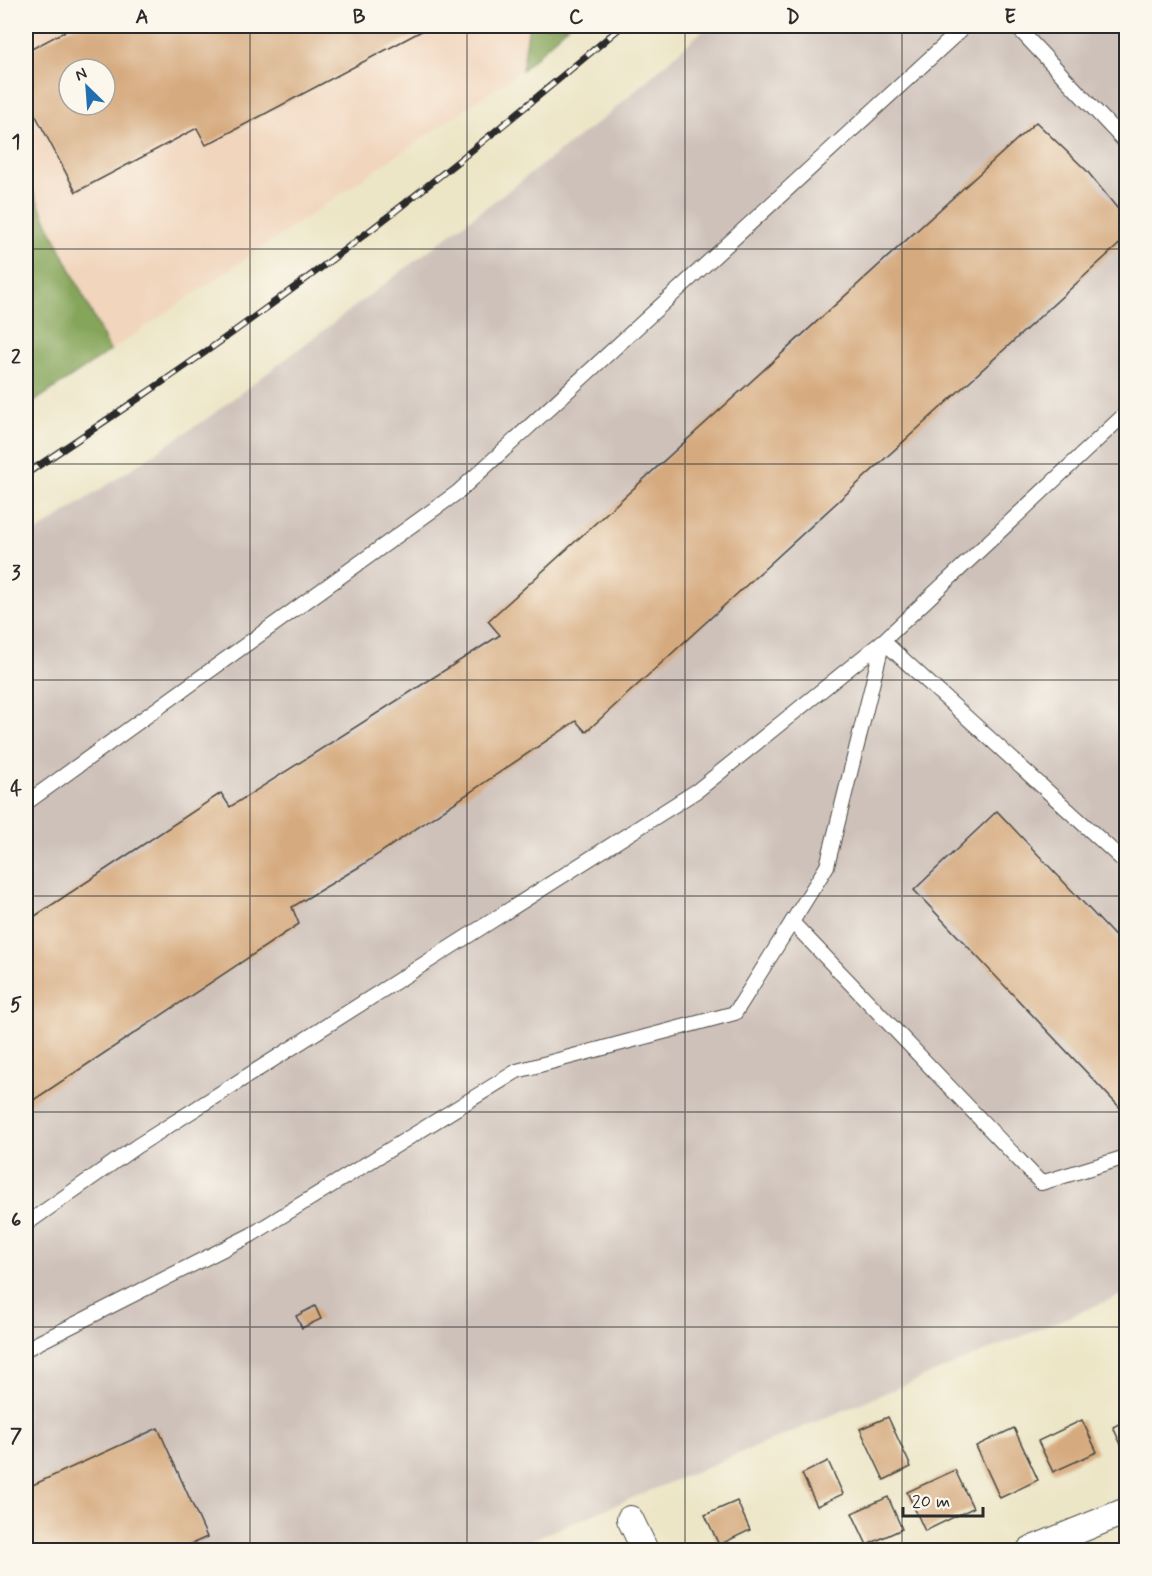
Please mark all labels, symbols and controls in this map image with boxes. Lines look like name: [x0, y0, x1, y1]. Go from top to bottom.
text: A: [135, 4, 149, 31]
text: B: [353, 4, 366, 31]
text: C: [569, 4, 584, 31]
text: D: [786, 4, 800, 31]
text: E: [1004, 4, 1016, 31]
north arrow: [57, 57, 117, 117]
text: N: [72, 63, 91, 87]
text: 1: [12, 129, 20, 156]
text: 2: [11, 344, 21, 371]
text: 3: [11, 560, 21, 587]
text: 4: [10, 776, 22, 803]
text: 5: [10, 992, 22, 1019]
text: 6: [11, 1207, 21, 1234]
text: 7: [10, 1423, 22, 1450]
scale bar: [903, 1480, 982, 1518]
text: 20 m: [912, 1490, 950, 1514]

